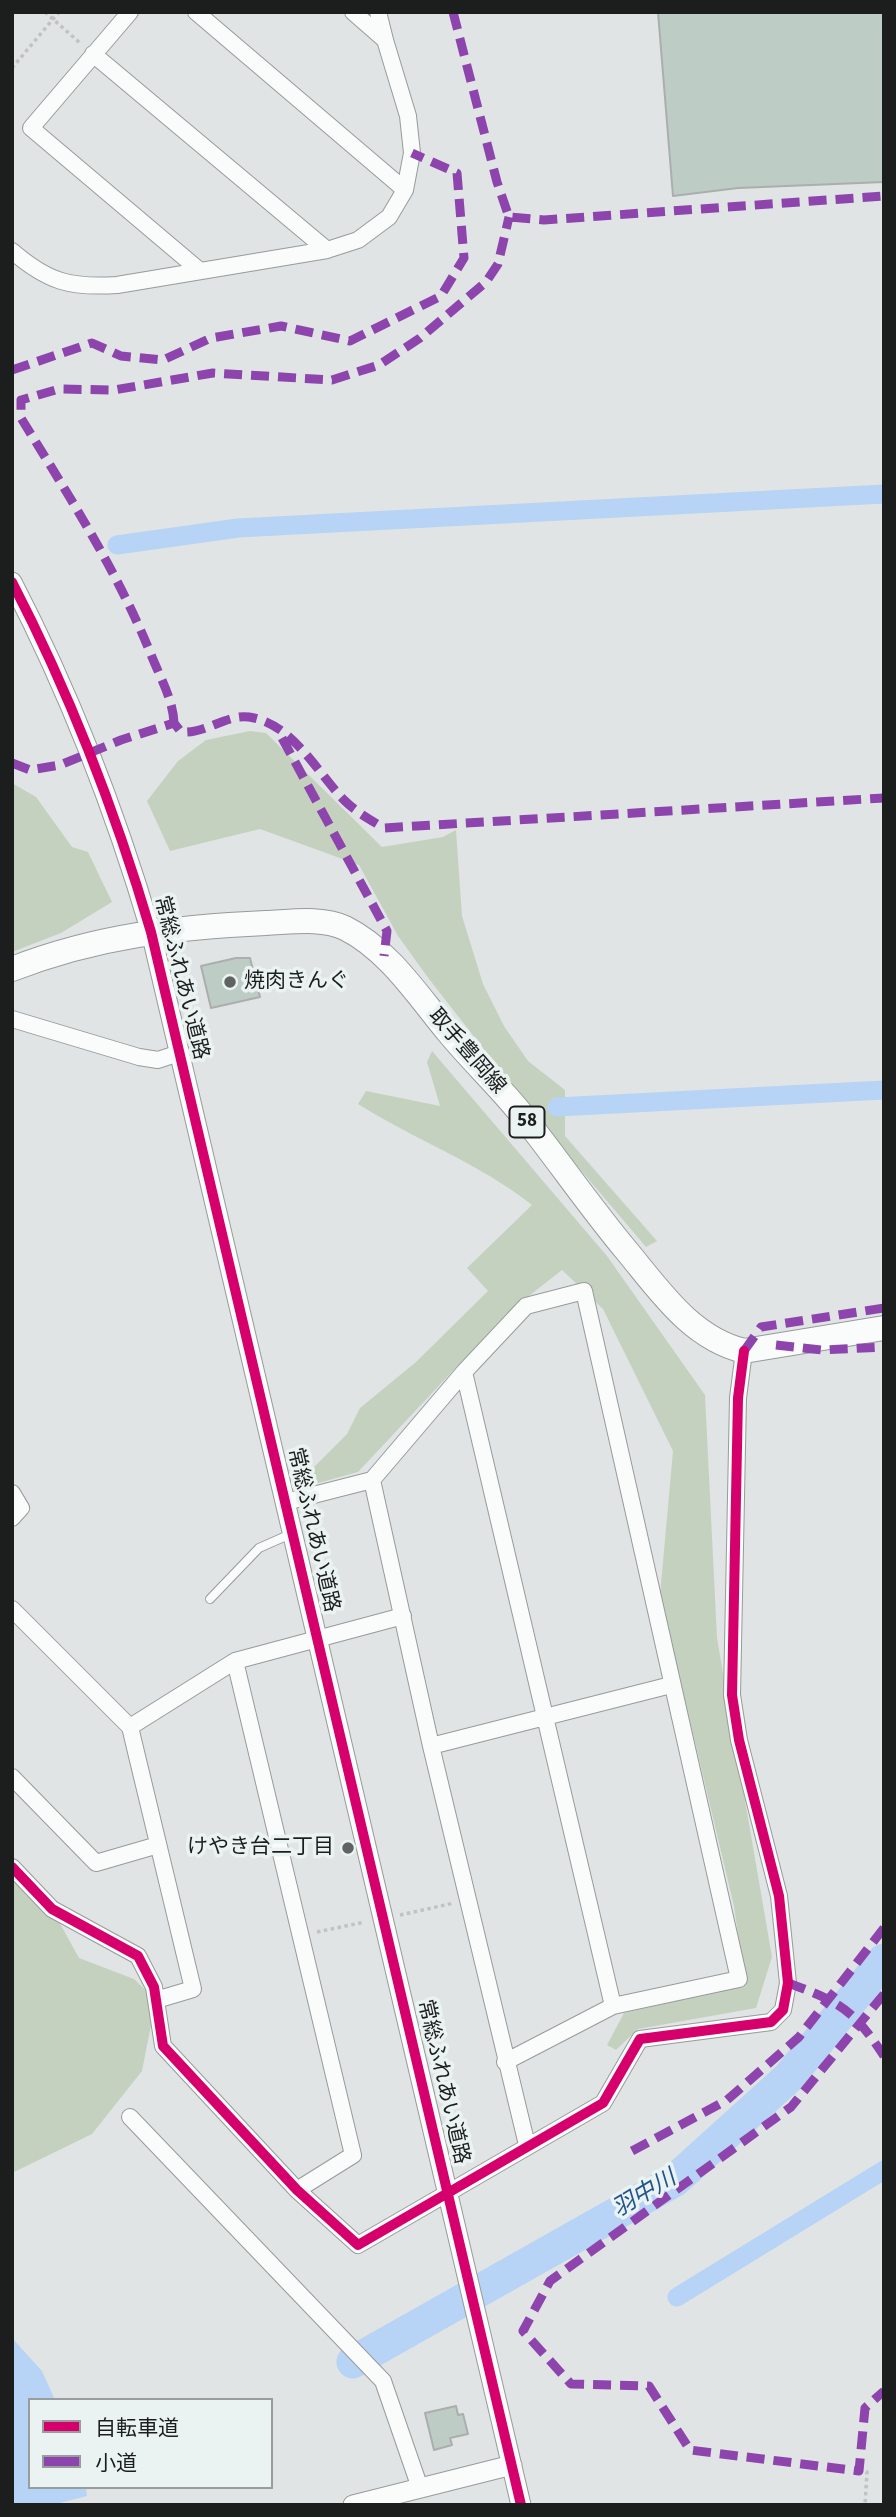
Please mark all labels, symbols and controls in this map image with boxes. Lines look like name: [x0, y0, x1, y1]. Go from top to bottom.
street label: 常総ふれあい道路: [147, 893, 213, 1063]
place label: 焼肉きんぐ: [244, 969, 349, 995]
marker: 焼肉きんぐ: [222, 974, 238, 990]
street label: 取手豊岡線: [422, 1004, 510, 1100]
road number: 58: [510, 1106, 544, 1138]
street label: 常総ふれあい道路: [281, 1445, 343, 1615]
place label: けやき台二丁目: [187, 1835, 334, 1861]
marker: けやき台二丁目: [340, 1840, 356, 1856]
street label: 常総ふれあい道路: [411, 1997, 473, 2167]
water label: 羽中川: [608, 2165, 682, 2225]
legend: [28, 2398, 273, 2489]
text: 自転車道: [95, 2413, 179, 2443]
text: 小道: [95, 2448, 137, 2478]

